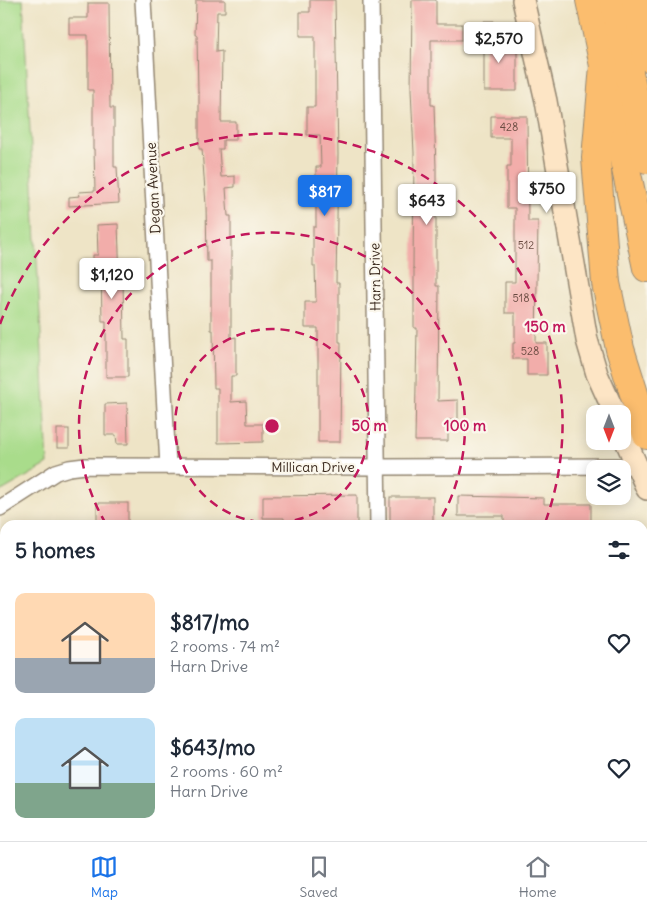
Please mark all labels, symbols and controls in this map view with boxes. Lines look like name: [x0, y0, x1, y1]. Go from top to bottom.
pin: $2,570: [458, 22, 540, 64]
text: $2,570: [475, 28, 523, 48]
house number: 428: [500, 120, 518, 134]
street label: Degan Avenue: [142, 142, 164, 234]
pin: $750: [517, 172, 577, 214]
pin: $817: [295, 174, 355, 217]
text: $750: [529, 178, 565, 198]
text: $817: [309, 181, 341, 201]
pin: $643: [397, 184, 457, 226]
text: $643: [409, 190, 445, 210]
house number: 512: [518, 238, 534, 252]
street label: Harn Drive: [365, 243, 385, 311]
pin: $1,120: [71, 258, 153, 300]
text: $1,120: [90, 264, 134, 284]
house number: 518: [512, 291, 530, 305]
text: 150 m: [524, 317, 566, 336]
house number: 528: [521, 344, 539, 358]
north arrow: [586, 405, 631, 450]
map controls: [586, 405, 631, 505]
text: 50 m: [351, 416, 387, 435]
text: 100 m: [444, 416, 486, 435]
centre of rings: [263, 417, 281, 435]
street label: Millican Drive: [271, 458, 355, 476]
button: layers: [586, 460, 631, 505]
icon: filters: [605, 536, 633, 564]
text: 5 homes: [15, 537, 95, 564]
text: $817/mo: [170, 609, 249, 636]
icon: home: [55, 613, 115, 673]
icon: heart: [605, 629, 633, 657]
text: 2 rooms · 74 m²: [170, 636, 280, 656]
text: Harn Drive: [170, 656, 248, 676]
text: $643/mo: [170, 734, 255, 761]
icon: home: [55, 738, 115, 798]
icon: heart: [605, 754, 633, 782]
text: 2 rooms · 60 m²: [170, 761, 283, 781]
text: Harn Drive: [170, 781, 248, 801]
tab: Map: [90, 853, 118, 901]
tab: Saved: [299, 853, 338, 901]
tab: Home: [519, 853, 556, 901]

